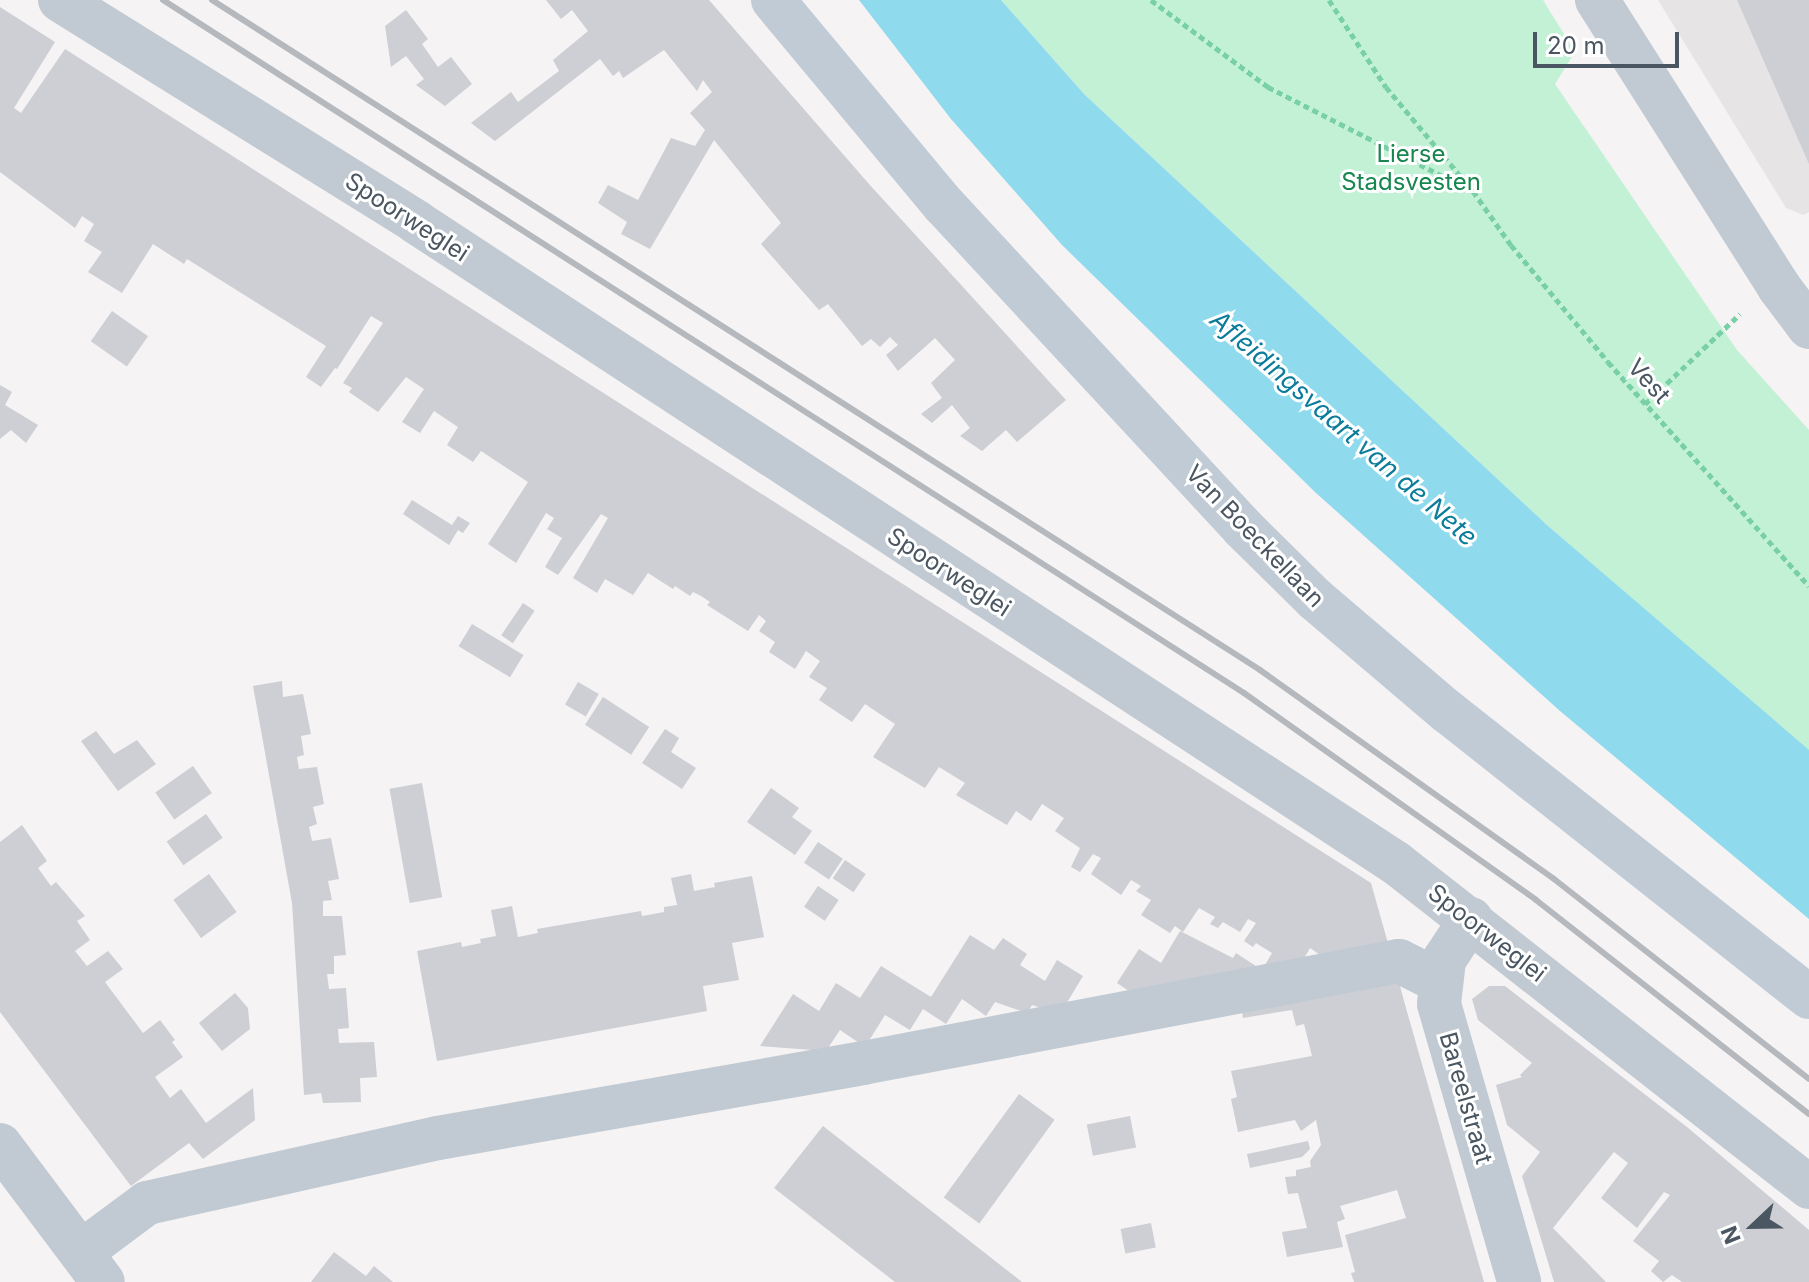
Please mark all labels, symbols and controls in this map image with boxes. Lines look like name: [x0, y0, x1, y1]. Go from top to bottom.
scale bar: [1537, 16, 1683, 66]
text: 20 m: [1547, 31, 1605, 60]
park label: Lierse Stadsvesten: [1341, 140, 1481, 196]
street label: Spoorweglei: [340, 166, 474, 268]
water label: Afleidingsvaart van de Nete: [1204, 304, 1484, 552]
street label: Vest: [1622, 353, 1676, 409]
street label: Van Boeckellaan: [1180, 459, 1330, 613]
street label: Spoorweglei: [882, 521, 1016, 623]
street label: Spoorweglei: [1422, 878, 1552, 988]
street label: Bareelstraat: [1433, 1029, 1499, 1167]
north arrow: [1713, 1186, 1793, 1266]
text: N: [1716, 1222, 1746, 1248]

